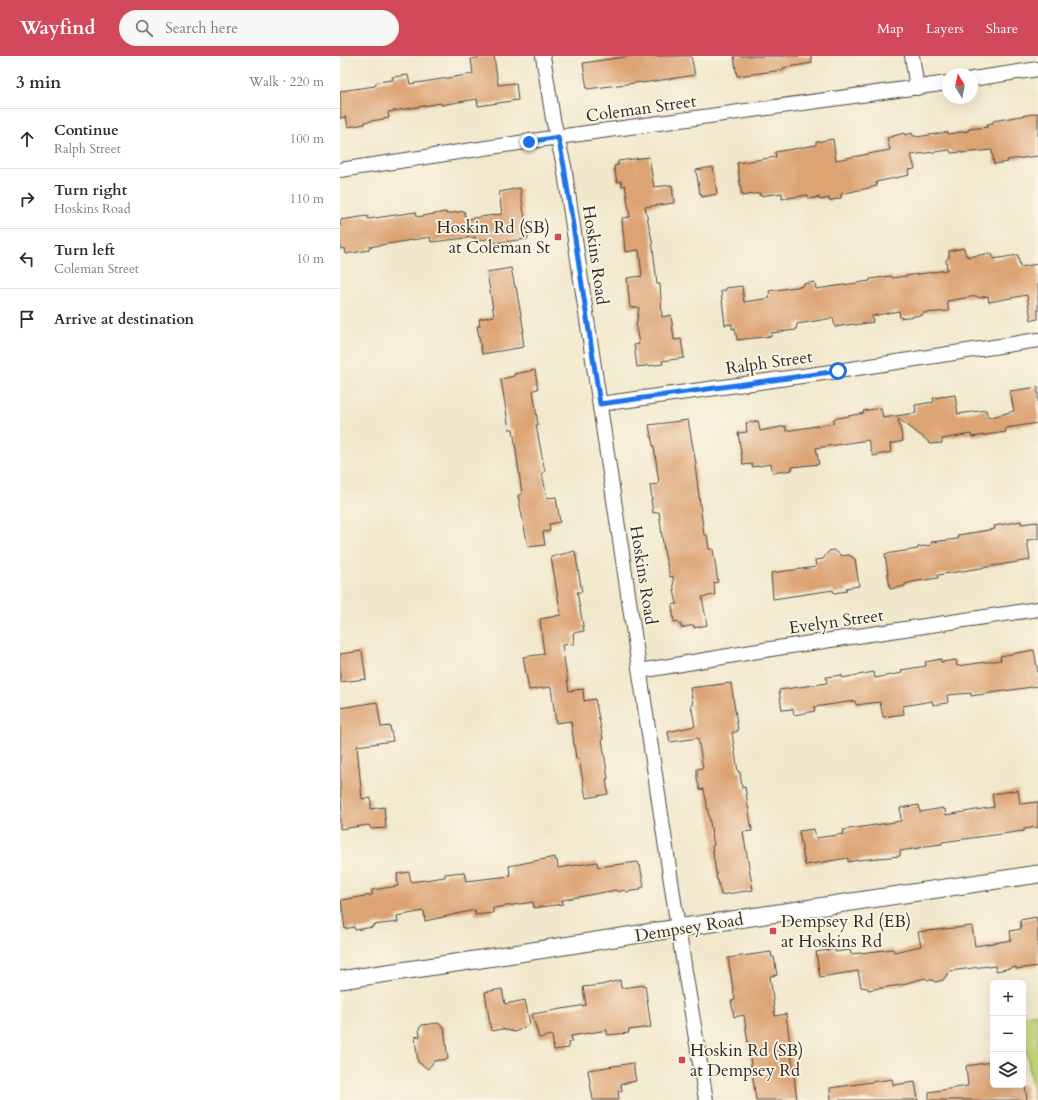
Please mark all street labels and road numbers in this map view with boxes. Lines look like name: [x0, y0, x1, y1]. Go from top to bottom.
street label: Coleman Street: [584, 89, 698, 128]
street label: Hoskins Road: [577, 204, 614, 306]
street label: Ralph Street: [724, 345, 815, 380]
street label: Hoskins Road: [624, 524, 663, 626]
street label: Evelyn Street: [787, 603, 885, 640]
street label: Dempsey Road: [633, 908, 745, 947]

